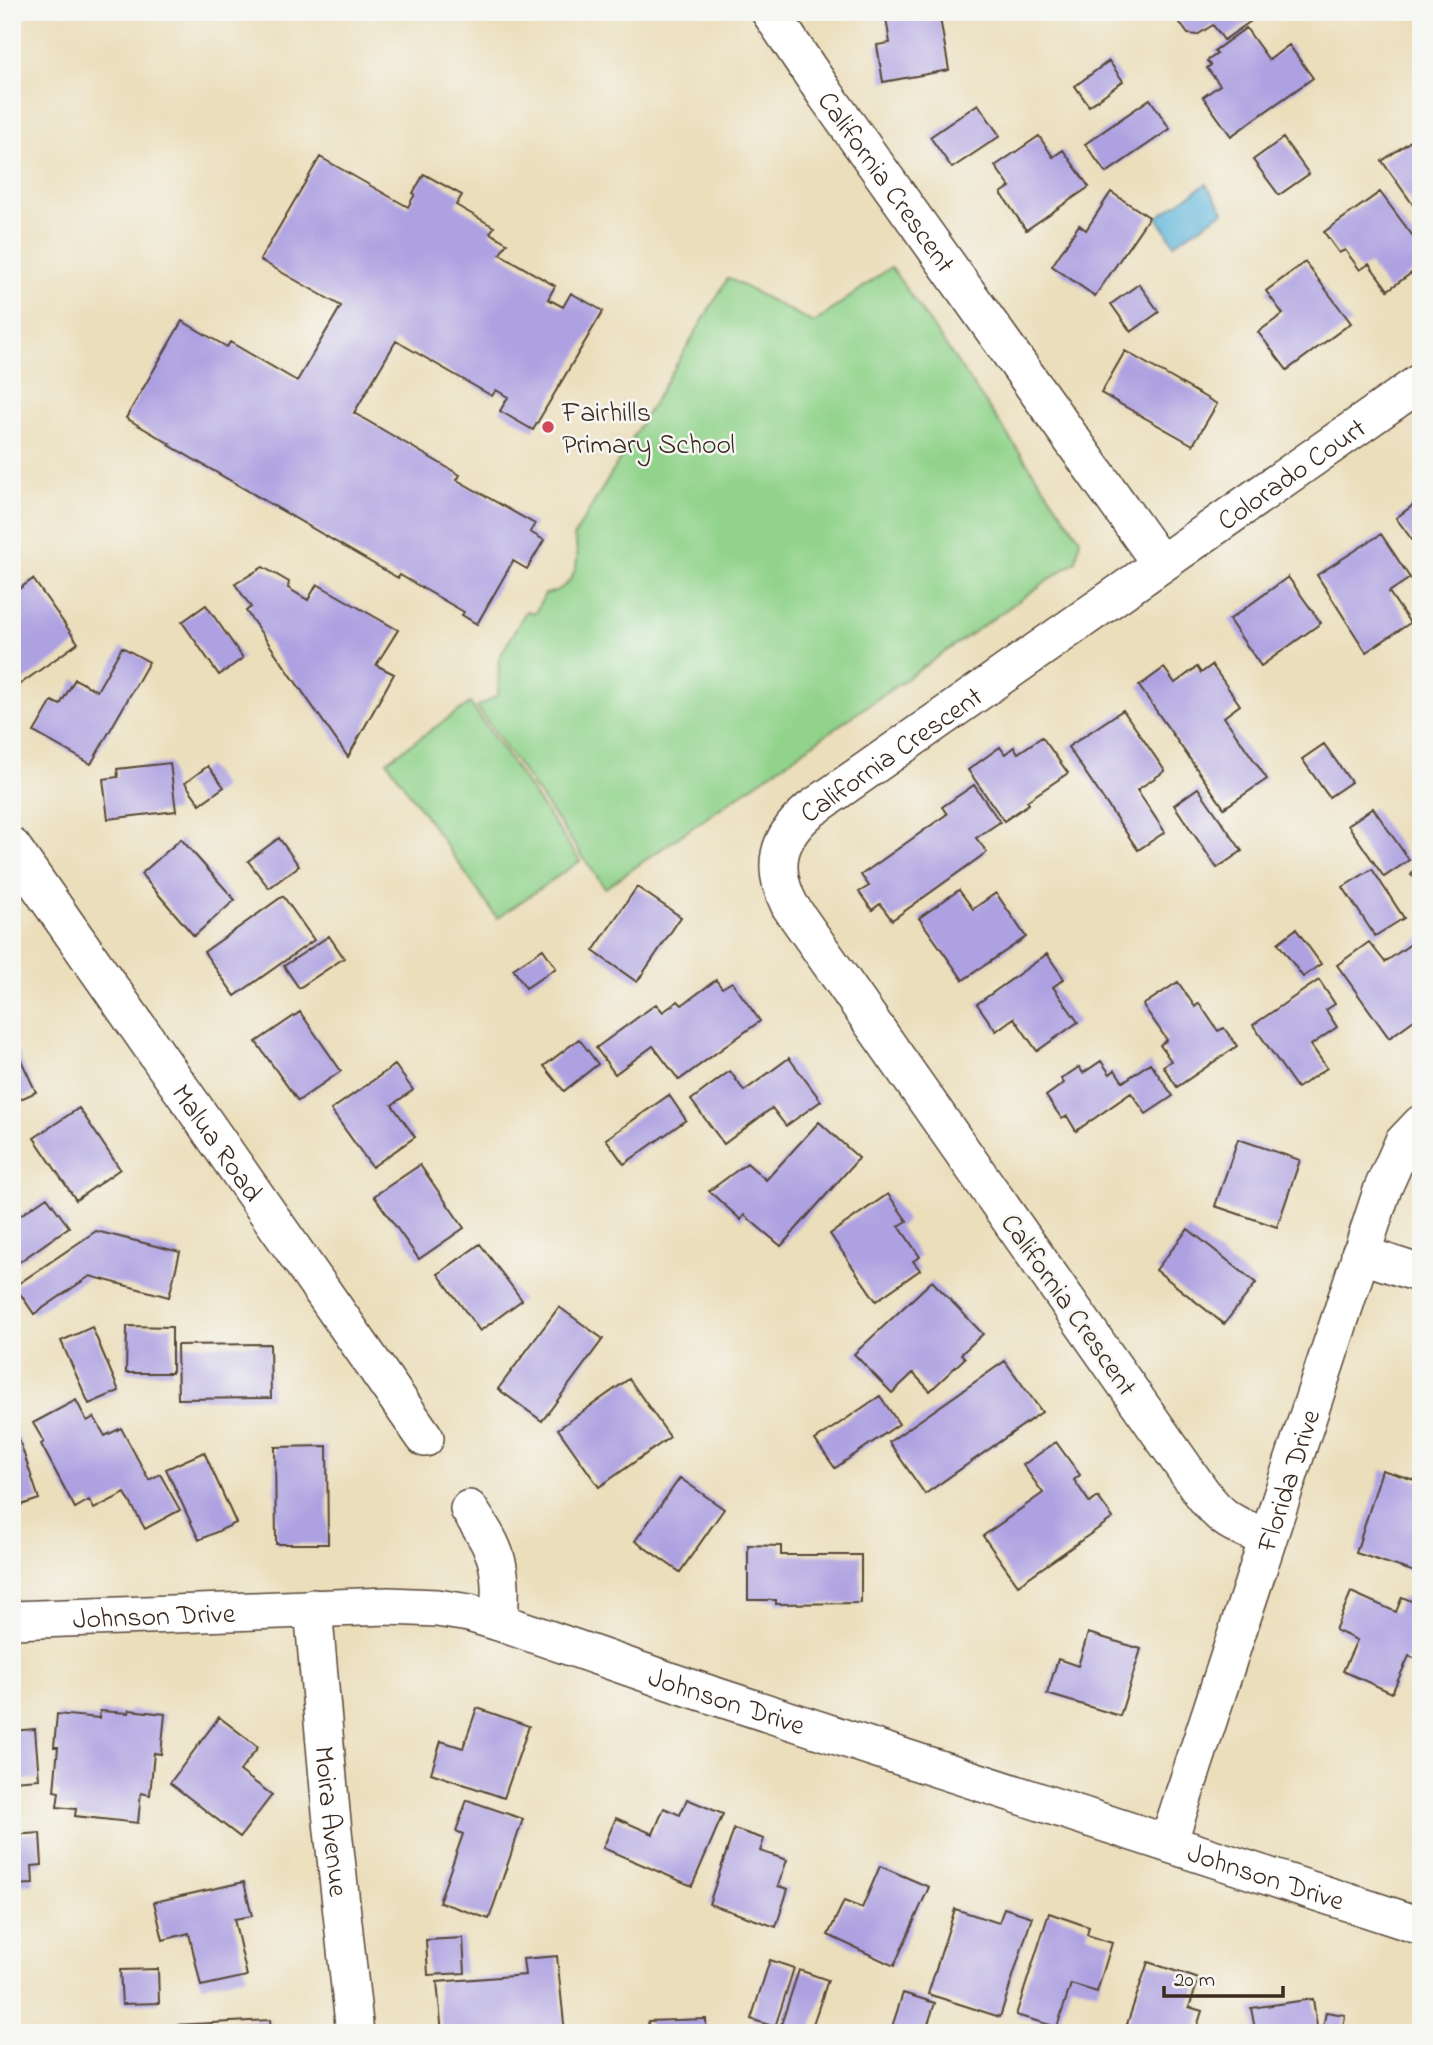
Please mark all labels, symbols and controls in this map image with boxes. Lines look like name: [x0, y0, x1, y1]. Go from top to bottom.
street label: California Crescent: [806, 84, 964, 283]
place label: Fairhills Primary School: [561, 394, 735, 467]
street label: Colorado Court: [1210, 409, 1376, 543]
marker: Fairhills Primary School: [540, 419, 556, 435]
street label: California Crescent: [792, 678, 992, 834]
street label: Malua Road: [160, 1077, 271, 1212]
street label: California Crescent: [989, 1206, 1146, 1406]
street label: Florida Drive: [1248, 1404, 1333, 1559]
street label: Johnson Drive: [72, 1595, 237, 1642]
street label: Johnson Drive: [642, 1658, 810, 1748]
street label: Moira Avenue: [301, 1744, 357, 1899]
street label: Johnson Drive: [1181, 1834, 1349, 1924]
scale bar: [1164, 1954, 1282, 1998]
text: 20 m: [1174, 1966, 1215, 1996]

